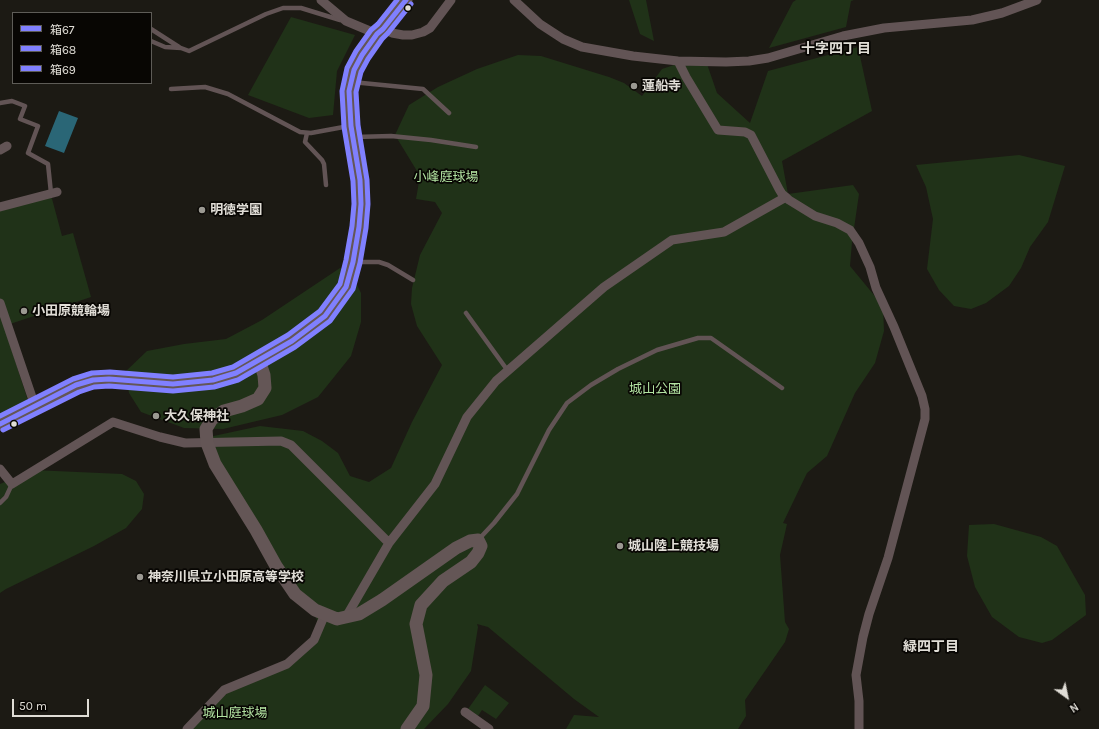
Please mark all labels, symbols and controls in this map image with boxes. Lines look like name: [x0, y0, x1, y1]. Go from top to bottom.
unlabelled marker: [403, 3, 413, 13]
legend: [12, 12, 152, 84]
text: 箱67: [50, 23, 75, 37]
district label: 十字四丁目: [801, 41, 871, 57]
text: 箱68: [50, 43, 76, 57]
text: 箱69: [50, 63, 76, 77]
place label: 蓮船寺: [642, 78, 681, 94]
marker: 蓮船寺: [629, 81, 639, 91]
park label: 小峰庭球場: [414, 169, 478, 185]
place label: 明徳学園: [210, 202, 262, 218]
marker: 明徳学園: [197, 205, 207, 215]
place label: 小田原競輪場: [32, 303, 110, 319]
marker: 小田原競輪場: [19, 306, 29, 316]
park label: 城山公園: [629, 381, 681, 397]
place label: 大久保神社: [164, 408, 229, 424]
marker: 大久保神社: [151, 411, 161, 421]
unlabelled marker: [9, 419, 19, 429]
place label: 城山陸上競技場: [628, 538, 719, 554]
marker: 城山陸上競技場: [615, 541, 625, 551]
place label: 神奈川県立小田原高等学校: [148, 569, 304, 585]
marker: 神奈川県立小田原高等学校: [135, 572, 145, 582]
district label: 緑四丁目: [903, 639, 959, 655]
north arrow: [1047, 677, 1087, 717]
scale bar: [14, 691, 91, 717]
text: 50 m: [19, 699, 47, 713]
text: N: [1067, 700, 1081, 715]
park label: 城山庭球場: [203, 705, 267, 721]

